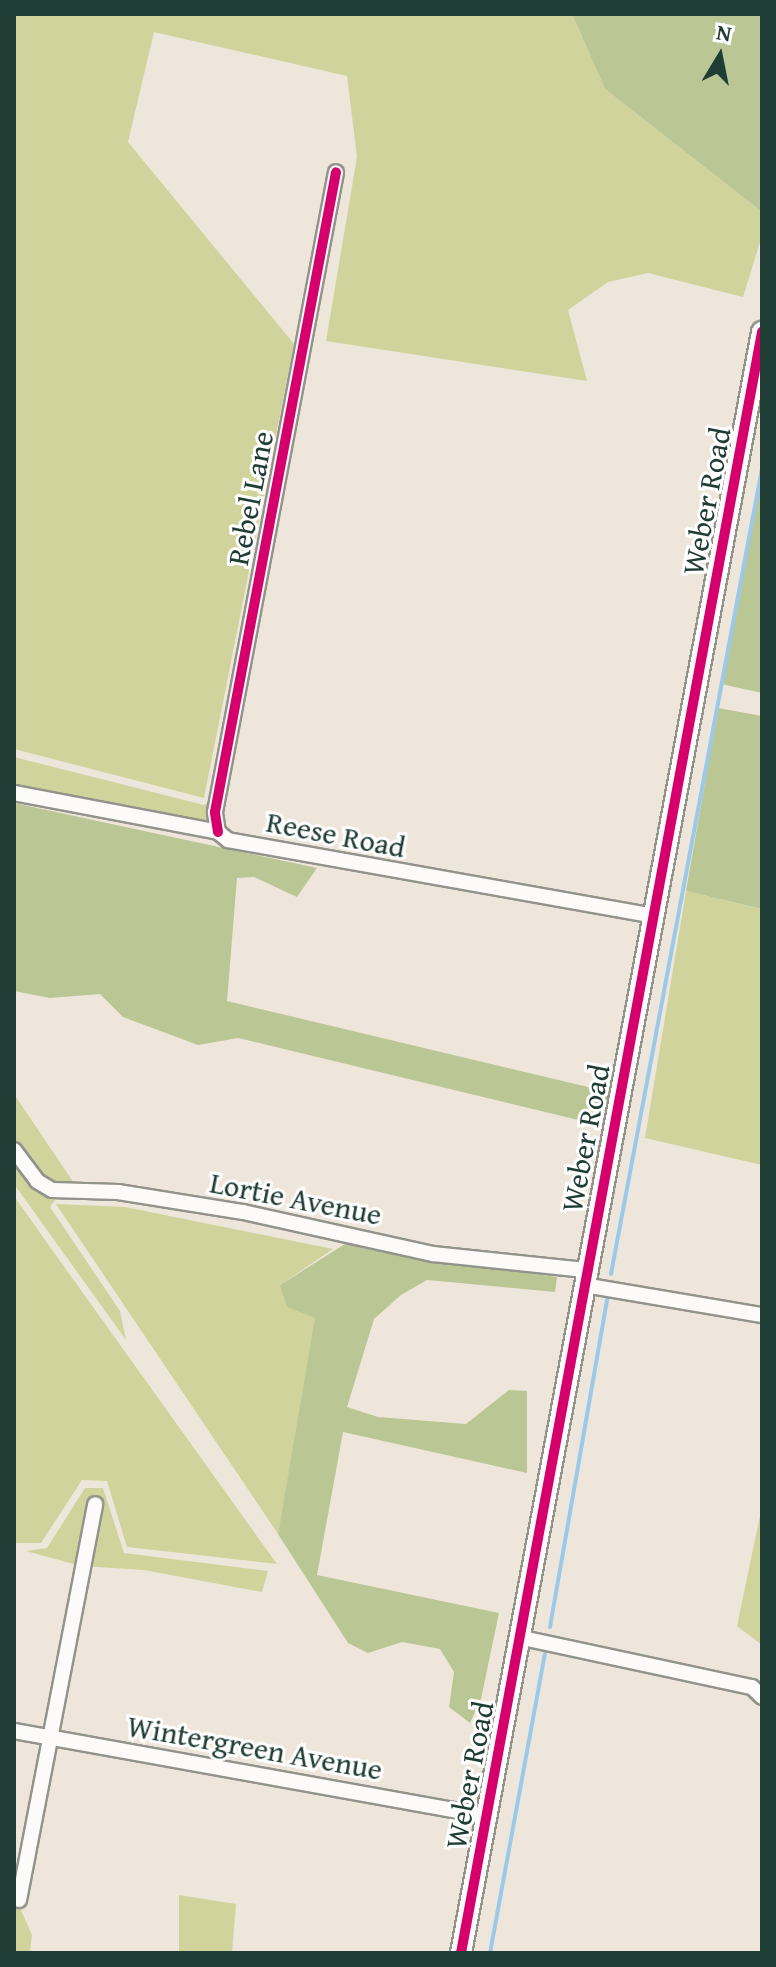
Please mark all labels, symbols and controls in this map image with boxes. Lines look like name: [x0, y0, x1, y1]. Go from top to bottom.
text: N: [714, 15, 734, 49]
north arrow: [680, 16, 760, 96]
street label: Weber Road: [674, 424, 738, 578]
street label: Rebel Lane: [219, 428, 281, 568]
street label: Reese Road: [263, 803, 409, 865]
street label: Weber Road: [553, 1061, 617, 1215]
street label: Lortie Avenue: [207, 1164, 385, 1232]
street label: Weber Road: [437, 1698, 501, 1852]
street label: Wintergreen Avenue: [125, 1707, 385, 1787]

